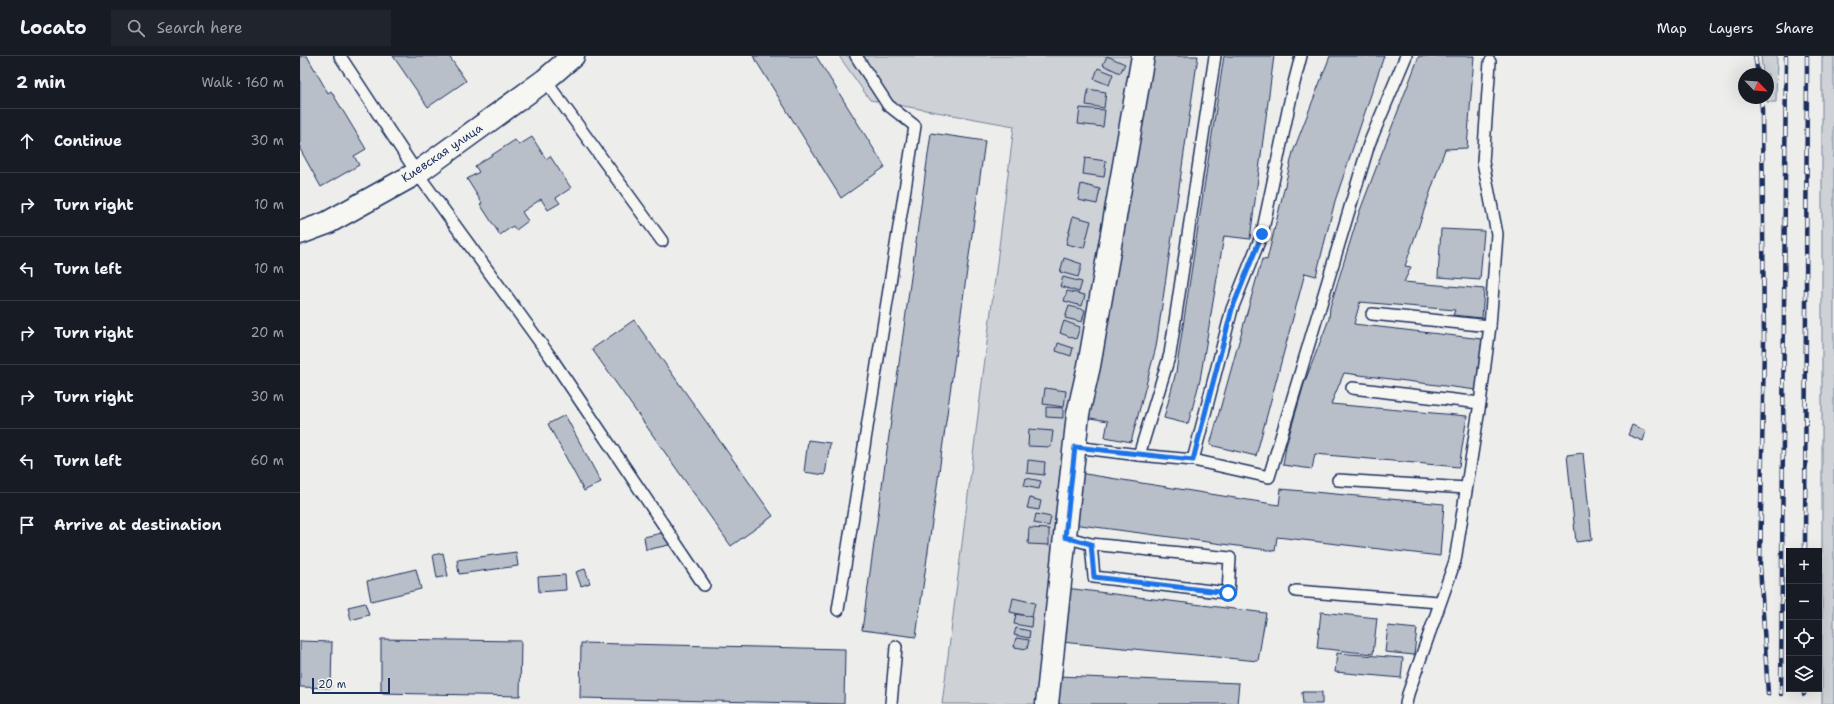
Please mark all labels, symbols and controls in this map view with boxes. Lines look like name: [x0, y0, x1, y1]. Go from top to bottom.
search box: [111, 10, 391, 46]
text: Locato: [20, 15, 87, 40]
icon: search: [125, 17, 147, 39]
text: Search here: [157, 18, 242, 38]
text: Map: [1657, 19, 1687, 37]
text: Layers: [1709, 19, 1753, 37]
text: Share: [1775, 19, 1814, 37]
north arrow: [1738, 68, 1774, 104]
text: 2 min: [16, 71, 66, 93]
text: Walk · 160 m: [202, 74, 284, 91]
street label: Киевская улица: [398, 120, 486, 186]
icon: ahead: [16, 130, 38, 152]
text: Continue: [54, 131, 122, 151]
text: 30 m: [250, 132, 284, 149]
icon: right: [16, 194, 38, 216]
text: Turn right: [54, 195, 134, 215]
text: 10 m: [254, 196, 284, 213]
route end: [1253, 225, 1271, 243]
icon: left: [16, 258, 38, 280]
text: Turn left: [54, 259, 122, 279]
text: 10 m: [254, 260, 284, 277]
icon: right: [16, 322, 38, 344]
text: Turn right: [54, 323, 134, 343]
text: 20 m: [251, 324, 284, 341]
icon: right: [16, 386, 38, 408]
text: Turn right: [54, 387, 134, 407]
text: 30 m: [250, 388, 284, 405]
icon: left: [16, 450, 38, 472]
text: Turn left: [54, 451, 122, 471]
text: 60 m: [251, 452, 284, 469]
icon: arrive: [16, 514, 38, 536]
text: Arrive at destination: [54, 515, 222, 535]
map controls: [1786, 548, 1822, 692]
button: +: [1786, 548, 1822, 584]
route start: [1219, 584, 1237, 602]
button: −: [1786, 584, 1822, 620]
button: locate: [1786, 620, 1822, 656]
button: layers: [1786, 656, 1822, 692]
scale bar: [312, 676, 390, 695]
text: 20 m: [318, 677, 346, 692]

